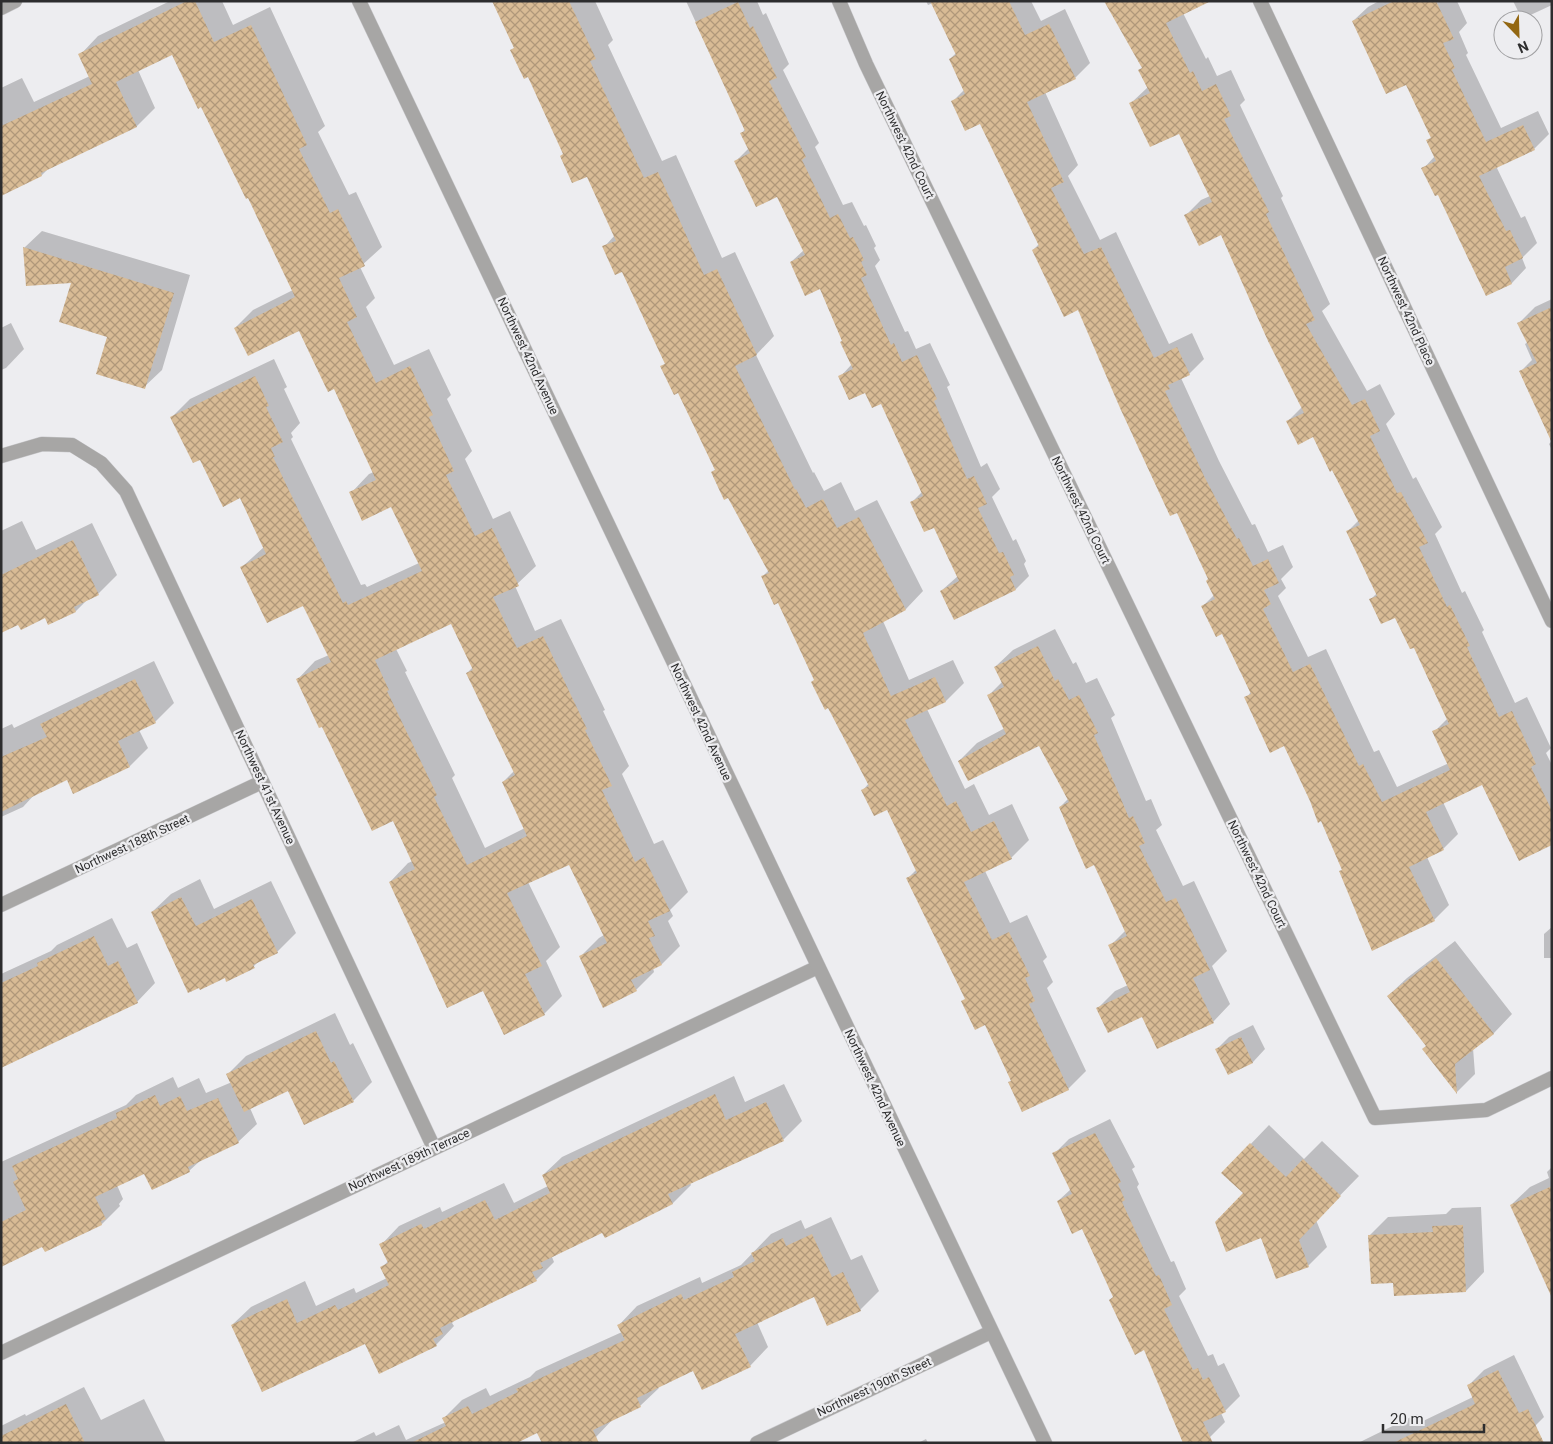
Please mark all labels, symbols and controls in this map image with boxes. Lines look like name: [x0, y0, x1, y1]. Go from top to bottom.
north arrow: [1493, 10, 1543, 60]
text: N: [1515, 38, 1531, 56]
street label: Northwest 42nd Court: [873, 89, 937, 201]
street label: Northwest 42nd Place: [1375, 254, 1437, 368]
street label: Northwest 42nd Avenue: [495, 295, 561, 417]
street label: Northwest 42nd Court: [1049, 454, 1113, 566]
street label: Northwest 42nd Avenue: [668, 661, 734, 783]
street label: Northwest 41st Avenue: [232, 728, 298, 846]
street label: Northwest 188th Street: [73, 811, 191, 877]
street label: Northwest 42nd Court: [1225, 818, 1289, 930]
street label: Northwest 42nd Avenue: [842, 1027, 908, 1149]
street label: Northwest 189th Terrace: [346, 1126, 472, 1194]
street label: Northwest 190th Street: [815, 1354, 933, 1420]
scale bar: [1383, 1402, 1484, 1434]
text: 20 m: [1390, 1410, 1424, 1428]

